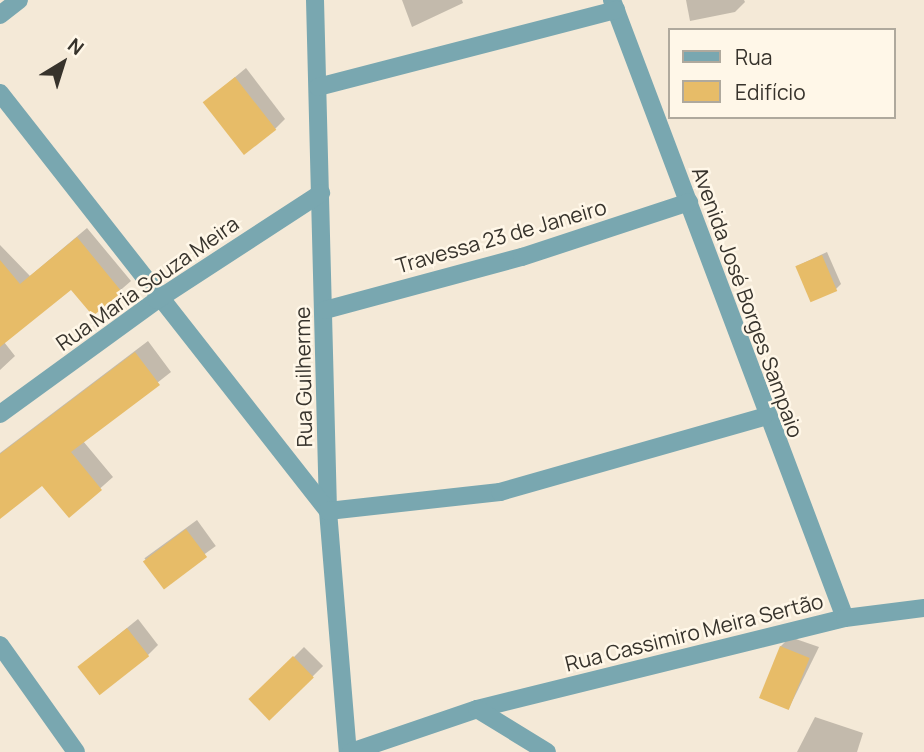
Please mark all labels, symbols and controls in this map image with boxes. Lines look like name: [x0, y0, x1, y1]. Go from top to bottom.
north arrow: [28, 28, 98, 98]
legend: [668, 28, 896, 119]
text: N: [63, 32, 89, 61]
text: Rua: [735, 43, 772, 71]
text: Edifício: [735, 78, 806, 106]
street label: Avenida José Borges Sampaio: [687, 163, 809, 441]
street label: Travessa 23 de Janeiro: [393, 194, 609, 278]
street label: Rua Maria Souza Meira: [51, 210, 243, 356]
street label: Rua Guilherme: [289, 306, 317, 448]
street label: Rua Cassimiro Meira Sertão: [562, 588, 826, 676]

